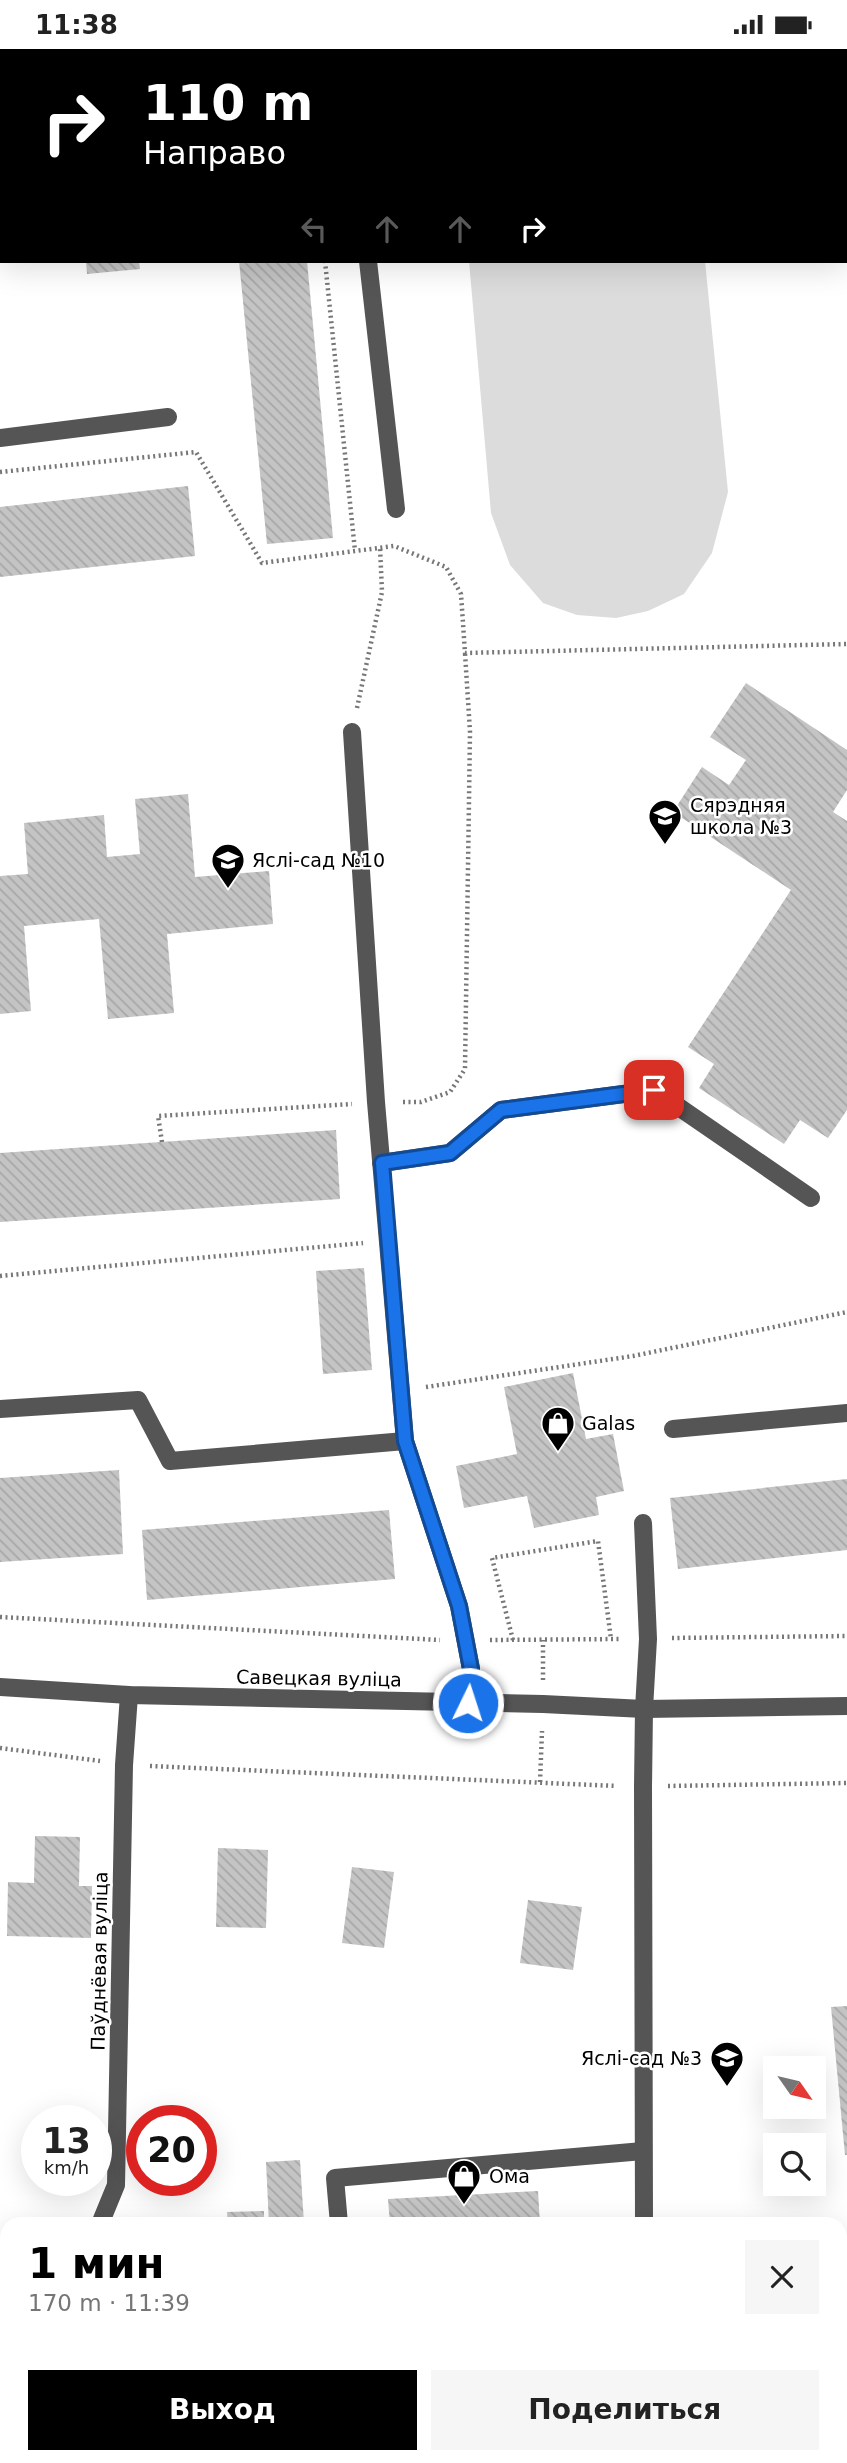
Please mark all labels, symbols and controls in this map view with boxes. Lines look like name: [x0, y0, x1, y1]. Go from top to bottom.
text: 11:38: [35, 10, 118, 40]
text: 110 m: [143, 75, 313, 132]
icon: right: [28, 77, 119, 168]
text: Направо: [143, 134, 286, 172]
icon: left: [295, 210, 333, 248]
icon: ahead: [368, 210, 406, 248]
icon: ahead: [441, 210, 479, 248]
icon: right: [514, 210, 552, 248]
place label: Сярэдняя школа №3: [690, 794, 792, 838]
school or university icon: Сярэдняя школа №3: [646, 797, 684, 846]
school or university icon: Яслі-сад №10: [209, 841, 247, 890]
place label: Яслі-сад №10: [252, 849, 385, 871]
pin: [624, 1060, 684, 1120]
icon: arrive: [635, 1071, 673, 1109]
shop icon: Galas: [539, 1404, 577, 1453]
place label: Galas: [582, 1412, 635, 1434]
street label: Савецкая вуліца: [236, 1666, 402, 1690]
position arrow: [431, 1666, 505, 1740]
street label: Паўднёвая вуліца: [86, 1871, 112, 2051]
school or university icon: Яслі-сад №3: [708, 2039, 746, 2088]
place label: Яслі-сад №3: [581, 2047, 702, 2069]
north arrow: [763, 2056, 826, 2119]
map controls: [763, 2056, 826, 2196]
speed limit sign: 20: [126, 2105, 217, 2196]
text: 13: [42, 2121, 91, 2161]
button: search: [763, 2133, 826, 2196]
text: km/h: [44, 2157, 89, 2178]
shop icon: Ома: [445, 2157, 483, 2206]
place label: Ома: [489, 2165, 530, 2187]
text: 1 мин: [28, 2239, 165, 2288]
button: close: [745, 2240, 819, 2314]
text: 170 m · 11:39: [28, 2290, 190, 2316]
button: Выход: [28, 2370, 417, 2450]
button: Поделиться: [431, 2370, 819, 2450]

